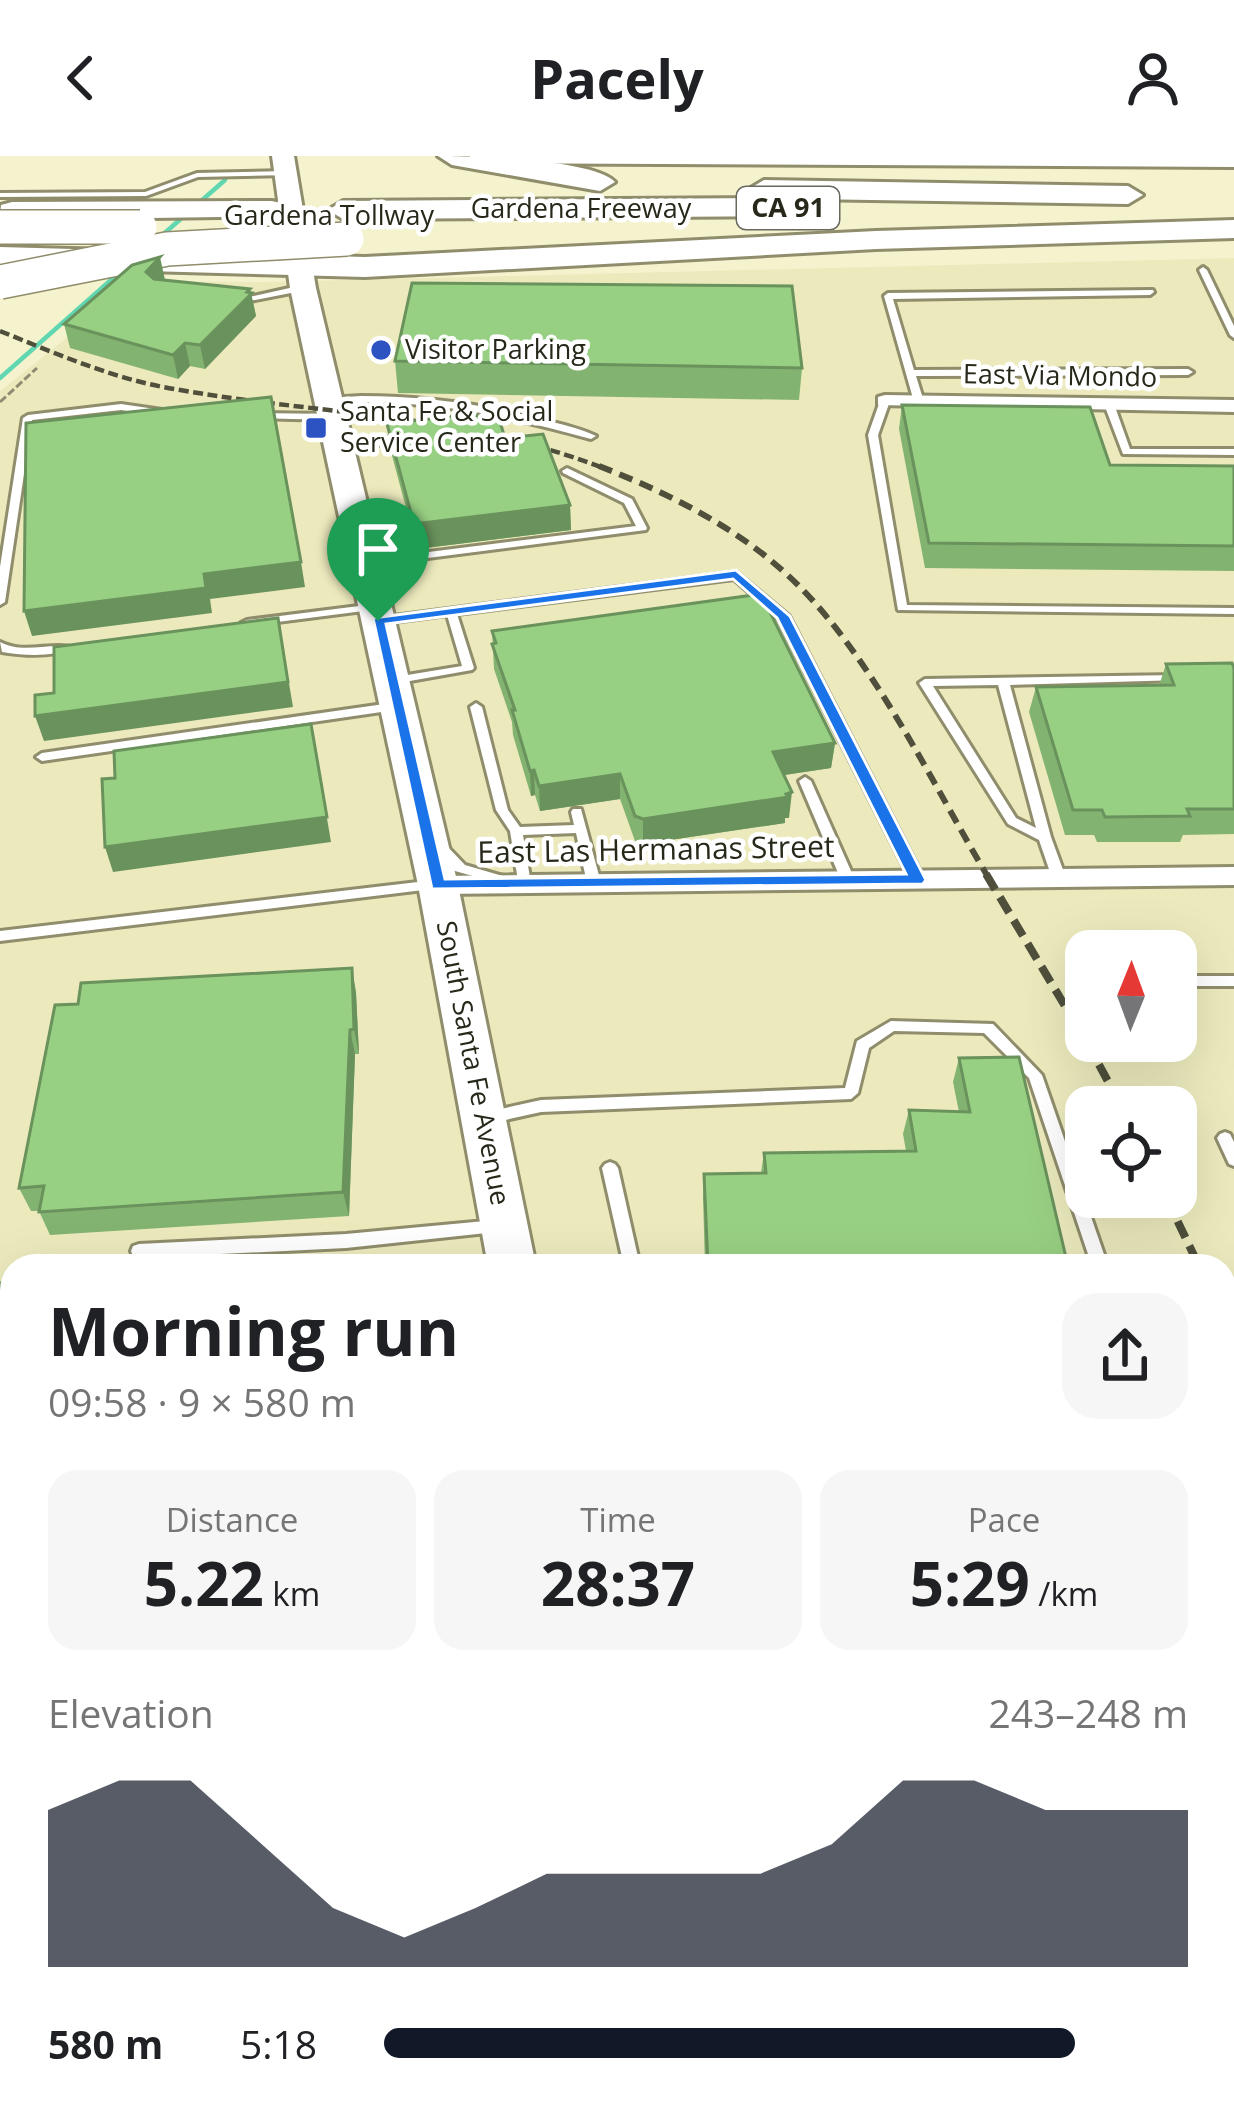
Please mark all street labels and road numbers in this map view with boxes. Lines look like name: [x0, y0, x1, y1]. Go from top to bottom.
road number: CA 91: [737, 187, 839, 229]
street label: Gardena Freeway: [471, 189, 692, 226]
street label: Gardena Tollway: [224, 196, 435, 233]
street label: East Via Mondo: [963, 354, 1157, 395]
street label: East Las Hermanas Street: [477, 825, 835, 872]
street label: South Santa Fe Avenue: [429, 917, 520, 1208]

